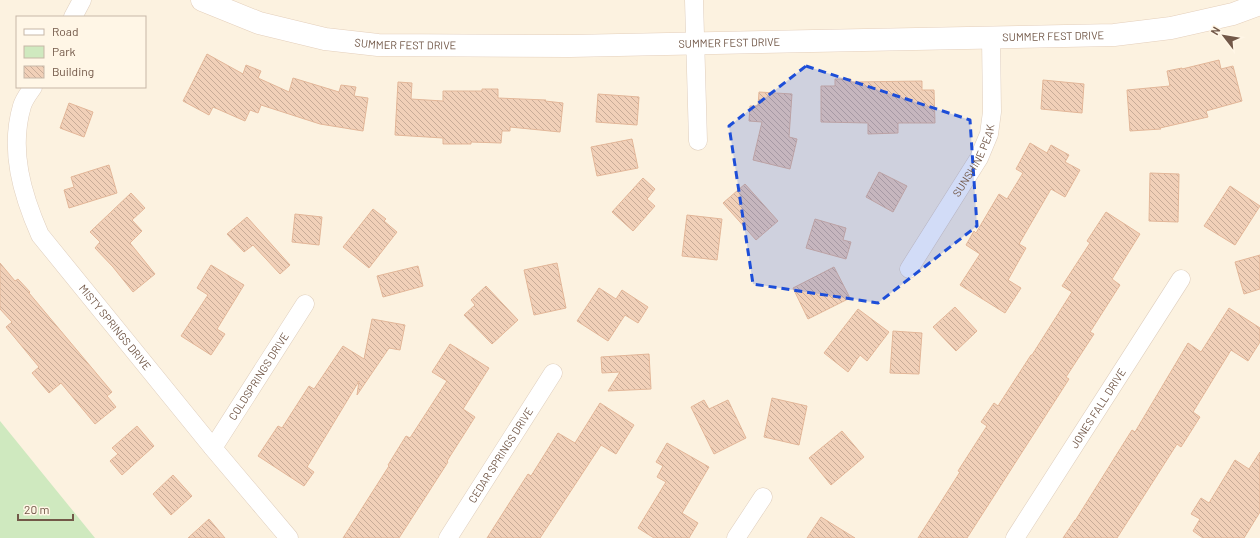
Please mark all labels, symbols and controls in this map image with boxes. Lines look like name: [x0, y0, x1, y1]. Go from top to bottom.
legend: [16, 16, 146, 88]
north arrow: [1204, 16, 1244, 56]
text: Road: [52, 24, 79, 38]
text: N: [1208, 24, 1222, 37]
street label: SUMMER FEST DRIVE: [1002, 28, 1105, 43]
street label: SUMMER FEST DRIVE: [354, 35, 457, 51]
street label: SUMMER FEST DRIVE: [678, 35, 781, 50]
text: Park: [52, 44, 76, 58]
text: Building: [52, 64, 94, 78]
street label: SUNSHINE PEAK: [949, 123, 996, 199]
street label: MISTY SPRINGS DRIVE: [77, 282, 154, 373]
street label: COLDSPRINGS DRIVE: [226, 330, 291, 422]
street label: JONES FALL DRIVE: [1067, 365, 1128, 450]
street label: CEDAR SPRINGS DRIVE: [465, 405, 535, 505]
scale bar: [18, 496, 73, 522]
text: 20 m: [24, 502, 50, 516]

